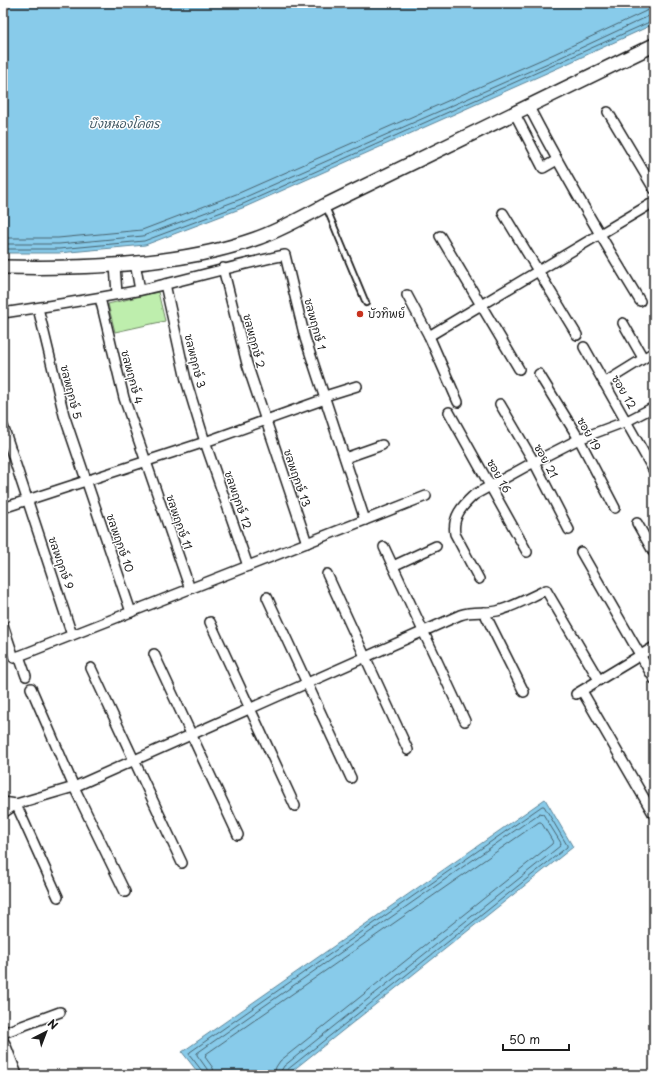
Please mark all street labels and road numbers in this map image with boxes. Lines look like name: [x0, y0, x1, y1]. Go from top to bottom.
street label: ชลพฤกษ์ 1: [300, 296, 331, 352]
street label: ชลพฤกษ์ 2: [239, 312, 270, 370]
street label: ชลพฤกษ์ 3: [181, 332, 210, 390]
street label: ชลพฤกษ์ 4: [117, 348, 148, 406]
street label: ชลพฤกษ์ 5: [57, 363, 86, 421]
street label: ซอย 12: [608, 372, 641, 412]
street label: ซอย 19: [573, 414, 606, 454]
street label: ซอย 21: [530, 441, 563, 481]
street label: ชลพฤกษ์ 13: [280, 447, 315, 509]
street label: ซอย 16: [483, 456, 516, 496]
street label: ชลพฤกษ์ 12: [221, 468, 256, 532]
street label: ชลพฤกษ์ 11: [162, 492, 197, 552]
street label: ชลพฤกษ์ 10: [102, 511, 138, 574]
street label: ชลพฤกษ์ 9: [44, 534, 78, 592]

